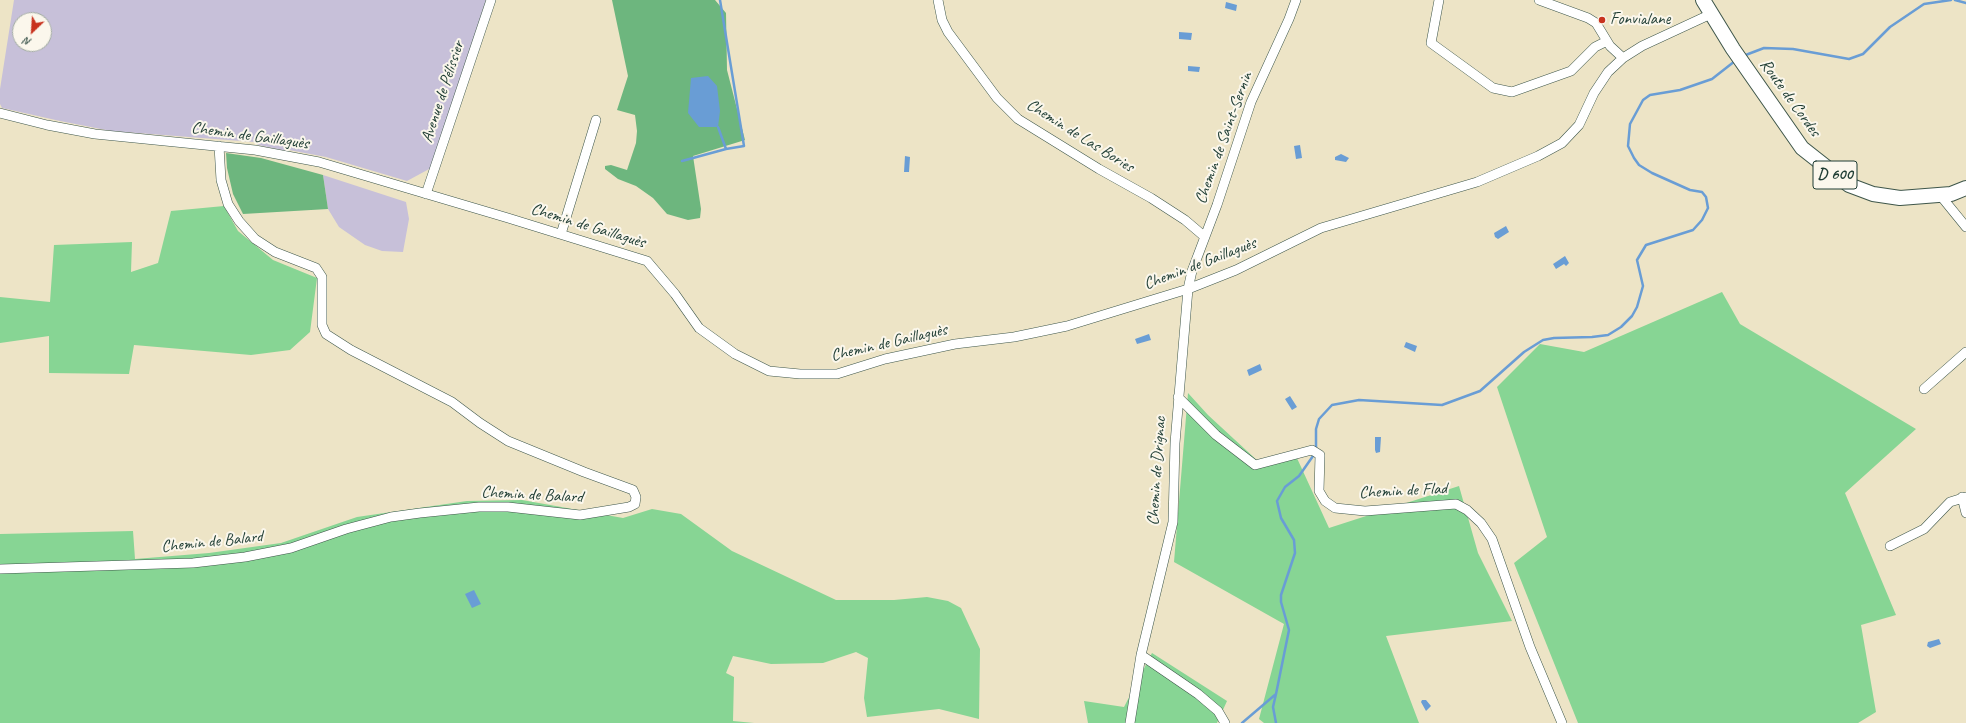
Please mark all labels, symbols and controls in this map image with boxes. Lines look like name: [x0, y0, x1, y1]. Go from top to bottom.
place label: Fonvialane: [1610, 10, 1670, 30]
north arrow: [12, 12, 52, 52]
marker: Fonvialane: [1597, 15, 1607, 25]
text: N: [21, 34, 33, 50]
street label: Avenue de Pélissier: [417, 39, 469, 145]
street label: Route de Cordes: [1755, 55, 1825, 141]
street label: Chemin de Saint-Sernin: [1191, 69, 1257, 207]
street label: Chemin de Las Bories: [1022, 95, 1138, 177]
street label: Chemin de Gaillaguès: [190, 118, 310, 154]
road number: D 600: [1813, 161, 1857, 189]
street label: Chemin de Gaillaguès: [528, 199, 648, 253]
street label: Chemin de Gaillaguès: [1141, 233, 1259, 295]
street label: Chemin de Gaillaguès: [829, 320, 949, 366]
street label: Chemin de Drignac: [1143, 416, 1171, 526]
street label: Chemin de Flad: [1358, 479, 1448, 503]
street label: Chemin de Balard: [481, 482, 583, 508]
street label: Chemin de Balard: [160, 527, 264, 557]

